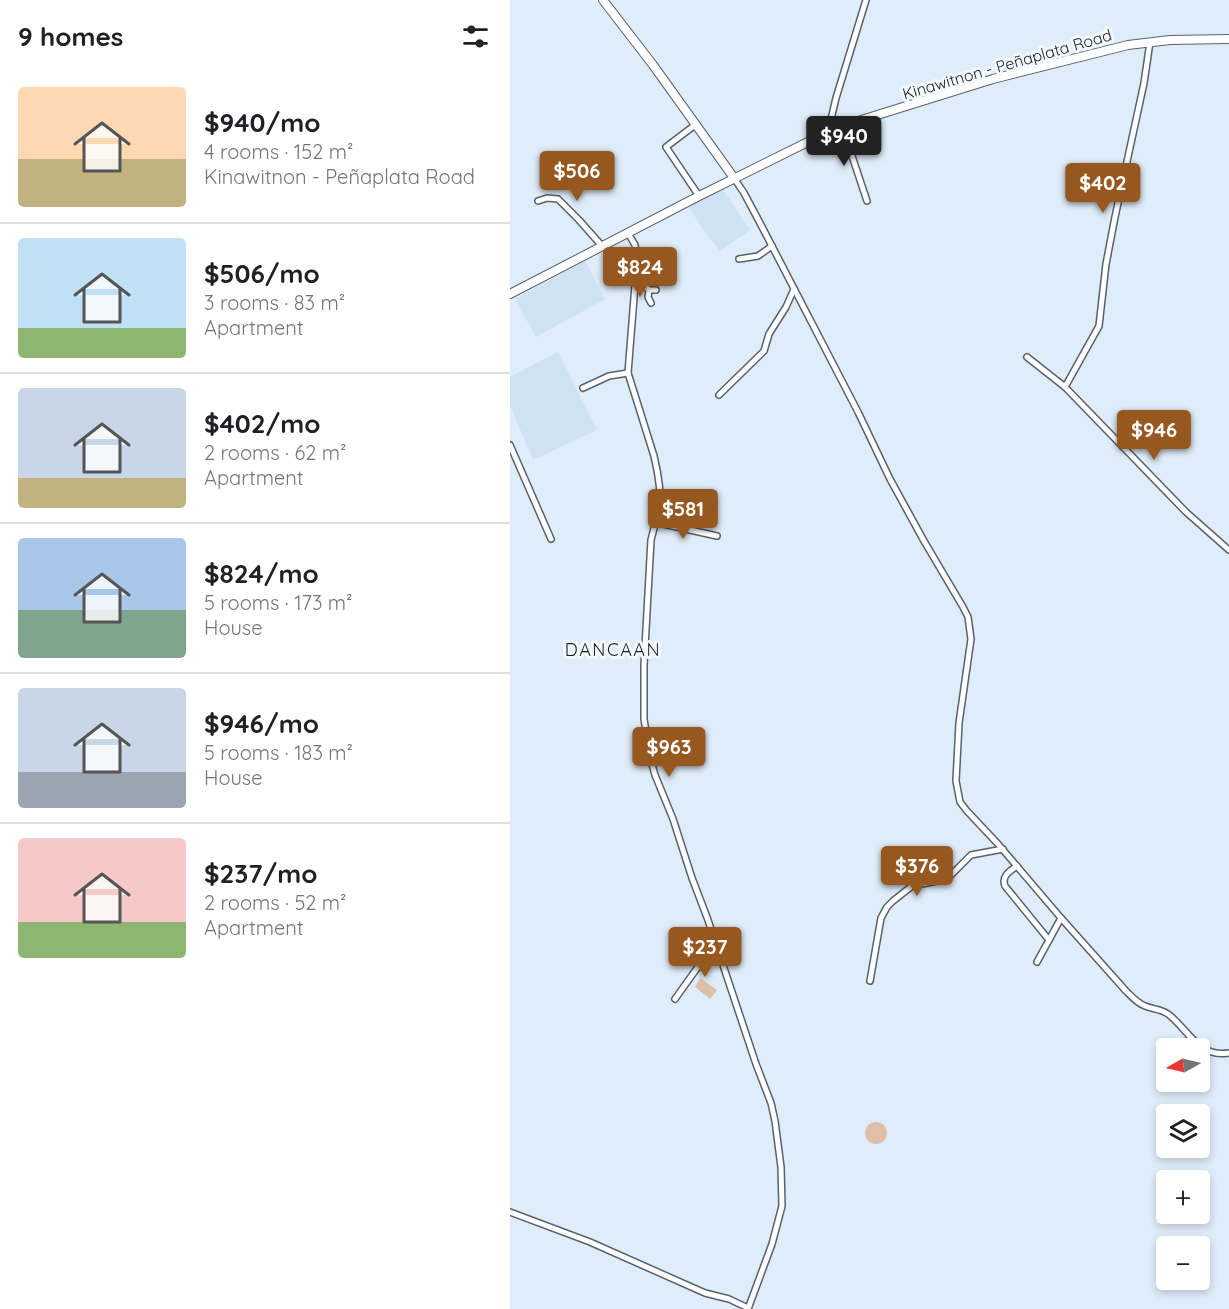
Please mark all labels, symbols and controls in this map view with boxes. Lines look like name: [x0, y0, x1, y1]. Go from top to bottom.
text: 9 homes: [18, 20, 123, 53]
icon: filters: [459, 20, 492, 53]
street label: Kinawitnon - Peñaplata Road: [900, 25, 1114, 103]
text: $940/mo: [204, 106, 321, 139]
icon: home: [66, 111, 138, 183]
pin: $940: [808, 116, 880, 167]
text: $940: [820, 123, 868, 148]
text: 4 rooms · 152 m²: [204, 139, 353, 164]
pin: $506: [541, 151, 613, 202]
text: $506: [554, 158, 600, 183]
pin: $402: [1067, 163, 1139, 214]
text: Kinawitnon - Peñaplata Road: [204, 164, 475, 189]
text: $402: [1079, 170, 1127, 195]
pin: $824: [604, 247, 676, 298]
text: $824: [617, 254, 663, 279]
text: $506/mo: [204, 257, 320, 290]
icon: home: [66, 262, 138, 334]
text: 3 rooms · 83 m²: [204, 290, 345, 315]
text: Apartment: [204, 315, 304, 340]
text: $402/mo: [204, 407, 321, 440]
pin: $946: [1118, 410, 1190, 461]
icon: home: [66, 412, 138, 484]
text: $946: [1131, 417, 1177, 442]
text: 2 rooms · 62 m²: [204, 440, 346, 465]
text: Apartment: [204, 465, 304, 490]
pin: $581: [647, 489, 719, 540]
text: $581: [662, 496, 704, 521]
text: $824/mo: [204, 557, 319, 590]
icon: home: [66, 562, 138, 634]
text: 5 rooms · 173 m²: [204, 590, 352, 615]
text: House: [204, 615, 263, 640]
district label: DANCAAN: [565, 638, 661, 661]
text: $946/mo: [204, 707, 319, 740]
icon: home: [66, 712, 138, 784]
pin: $963: [633, 727, 705, 778]
text: $963: [646, 734, 692, 759]
text: 5 rooms · 183 m²: [204, 740, 353, 765]
text: House: [204, 765, 263, 790]
pin: $376: [881, 846, 953, 897]
text: $376: [895, 853, 939, 878]
text: $237/mo: [204, 857, 318, 890]
icon: home: [66, 862, 138, 934]
text: 2 rooms · 52 m²: [204, 890, 346, 915]
text: Apartment: [204, 915, 304, 940]
pin: $237: [669, 927, 741, 978]
text: $237: [682, 934, 728, 959]
north arrow: [1156, 1038, 1210, 1092]
map controls: [1156, 1038, 1210, 1290]
button: layers: [1156, 1104, 1210, 1158]
button: +: [1156, 1170, 1210, 1224]
button: −: [1156, 1236, 1210, 1290]

